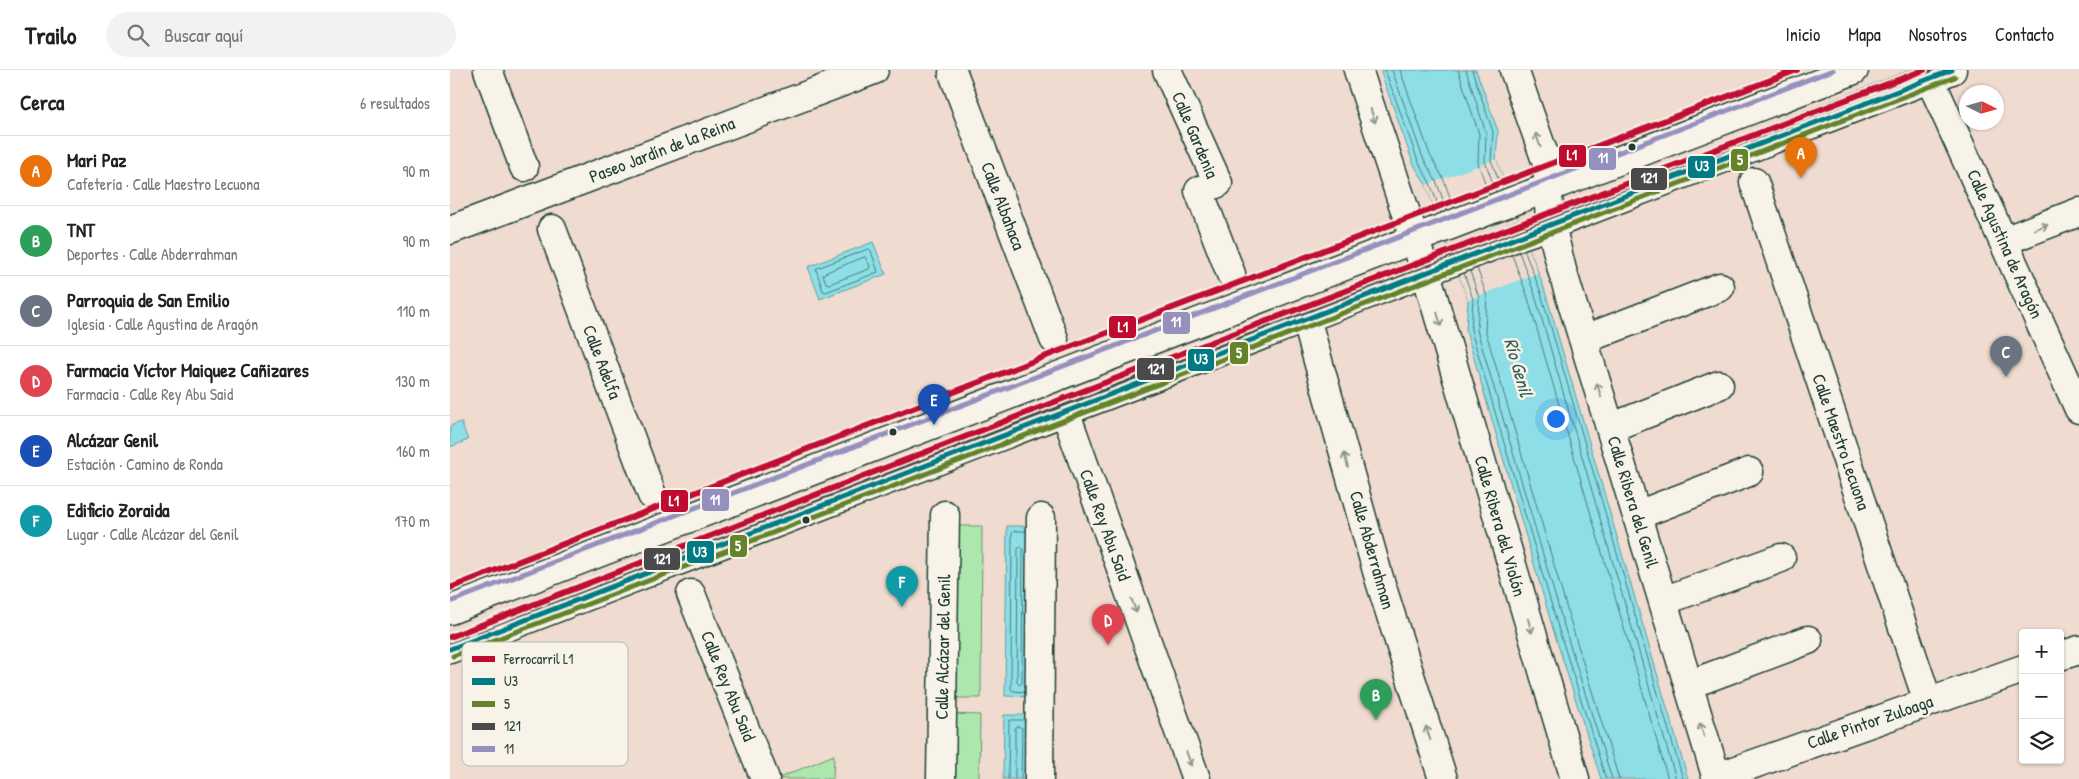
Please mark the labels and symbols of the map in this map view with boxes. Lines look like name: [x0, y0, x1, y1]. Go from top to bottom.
north arrow: [1959, 85, 2004, 130]
street label: Calle Gardenia: [1166, 88, 1225, 182]
one-way arrow: [1369, 108, 1378, 124]
street label: Paseo Jardín de la Reina: [585, 110, 738, 189]
one-way arrow: [1533, 133, 1542, 148]
pin: A: [1785, 137, 1817, 178]
unlabelled marker: [1627, 142, 1637, 152]
line badge: L1: [1558, 144, 1587, 168]
text: L1: [1567, 145, 1577, 164]
line badge: 11: [1588, 147, 1617, 171]
text: 11: [1598, 148, 1608, 167]
line badge: 5: [1730, 148, 1749, 172]
text: 5: [1737, 150, 1743, 169]
line badge: U3: [1687, 155, 1716, 179]
text: U3: [1695, 156, 1710, 175]
street label: Calle Albahaca: [975, 158, 1032, 254]
street label: Calle Agustina de Aragón: [1961, 165, 2050, 322]
line badge: 121: [1630, 167, 1668, 191]
text: 121: [1641, 168, 1657, 187]
one-way arrow: [2033, 222, 2048, 231]
line badge: 11: [1162, 311, 1191, 335]
one-way arrow: [1435, 311, 1445, 327]
text: 11: [1171, 312, 1181, 331]
line badge: L1: [1108, 315, 1137, 339]
text: L1: [1118, 317, 1128, 336]
street label: Calle Adelfa: [577, 321, 628, 402]
water label: Río Genil: [1498, 335, 1540, 400]
pin: C: [1990, 336, 2022, 377]
line badge: 5: [1229, 341, 1249, 365]
text: 5: [1236, 343, 1242, 362]
line badge: U3: [1187, 348, 1215, 372]
text: U3: [1194, 349, 1209, 368]
line badge: 121: [1136, 357, 1175, 381]
text: 121: [1148, 359, 1164, 378]
street label: Calle Maestro Lecuona: [1806, 370, 1877, 513]
one-way arrow: [1594, 383, 1604, 399]
pin: E: [918, 384, 950, 425]
your location: [1543, 406, 1569, 432]
unlabelled marker: [888, 427, 898, 437]
street label: Calle Ribera del Genil: [1602, 433, 1665, 571]
one-way arrow: [1341, 452, 1350, 468]
street label: Calle Ribera del Violón: [1468, 452, 1533, 599]
street label: Calle Rey Abu Said: [1074, 466, 1137, 584]
line badge: 11: [701, 488, 730, 512]
street label: Calle Abderrahman: [1344, 488, 1401, 612]
line badge: L1: [660, 489, 689, 513]
text: 11: [710, 490, 720, 509]
text: L1: [669, 491, 679, 510]
unlabelled marker: [801, 515, 811, 525]
line badge: 5: [729, 534, 748, 558]
text: 5: [735, 536, 741, 555]
line badge: U3: [686, 540, 715, 564]
text: U3: [693, 542, 708, 561]
line badge: 121: [643, 547, 681, 571]
text: 121: [654, 549, 670, 568]
pin: F: [886, 566, 918, 607]
street label: Calle Alcázar del Genil: [929, 574, 956, 720]
one-way arrow: [1130, 598, 1139, 613]
pin: D: [1092, 604, 1124, 645]
one-way arrow: [1525, 618, 1535, 634]
street label: Calle Rey Abu Said: [695, 627, 762, 745]
legend: [462, 642, 628, 766]
text: Ferrocarril L1: [503, 649, 573, 668]
text: U3: [504, 671, 518, 690]
pin: B: [1360, 679, 1392, 720]
street label: Calle Pintor Zuloaga: [1803, 688, 1936, 755]
text: 5: [504, 694, 510, 713]
text: 121: [504, 716, 521, 735]
one-way arrow: [1697, 722, 1707, 738]
one-way arrow: [1423, 725, 1433, 741]
text: 11: [504, 739, 514, 758]
one-way arrow: [1184, 751, 1194, 767]

